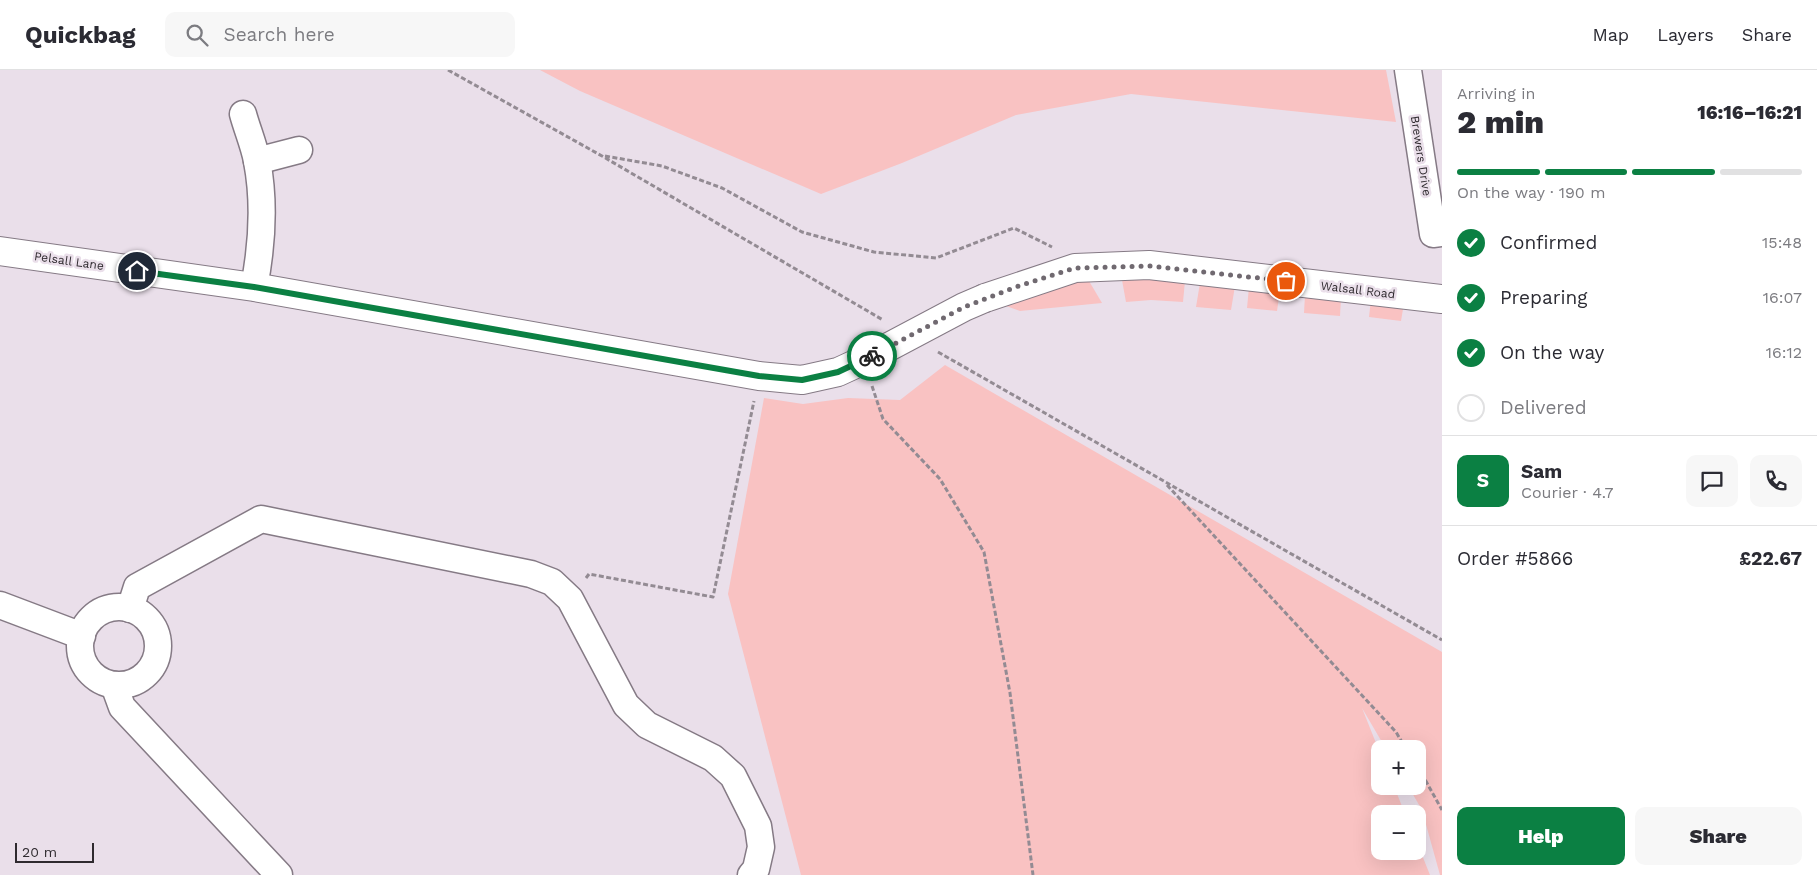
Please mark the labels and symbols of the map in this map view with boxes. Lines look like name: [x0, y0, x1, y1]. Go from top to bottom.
street label: Brewers Drive: [1408, 115, 1434, 197]
street label: Pelsall Lane: [33, 249, 105, 273]
pin: [116, 250, 158, 292]
pin: [1265, 260, 1307, 302]
street label: Walsall Road: [1320, 278, 1396, 302]
courier: [847, 331, 897, 381]
scale bar: [15, 840, 94, 863]

